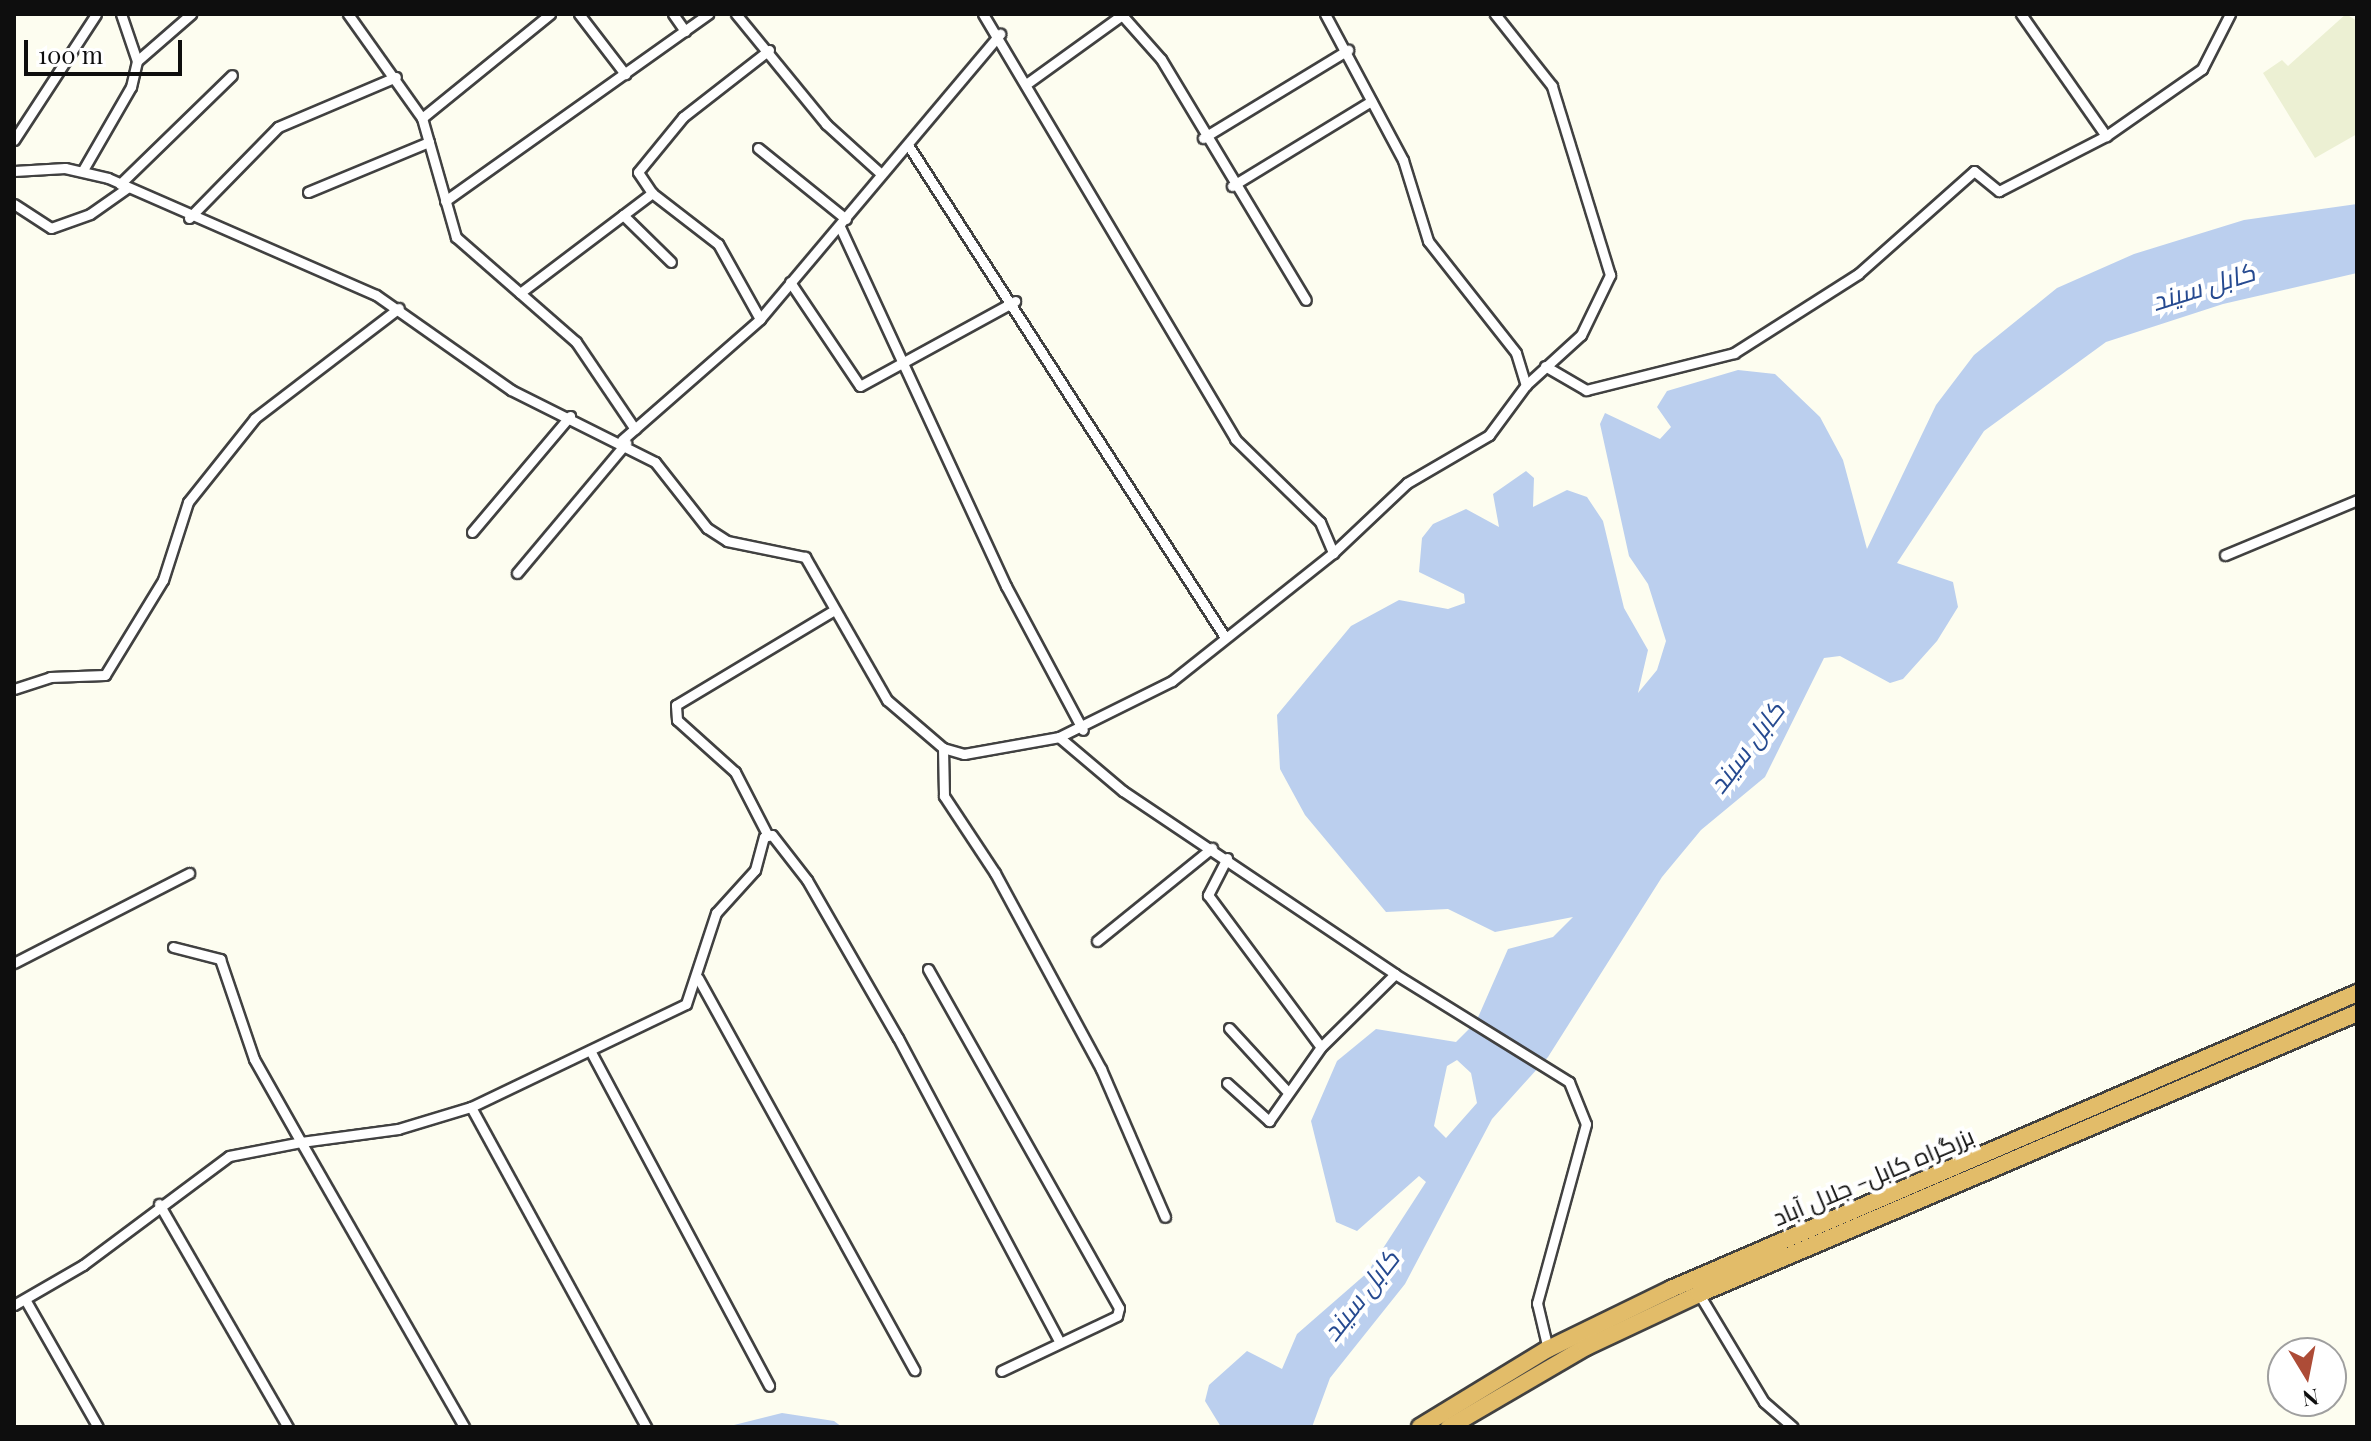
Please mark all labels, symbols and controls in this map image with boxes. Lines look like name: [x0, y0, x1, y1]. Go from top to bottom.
scale bar: [28, 24, 186, 74]
text: 100 m: [38, 38, 103, 70]
water label: کابل سيند: [2148, 256, 2258, 316]
water label: کابل سيند: [1702, 695, 1790, 799]
street label: بزرگراه کابل- جلال آباد: [1768, 1121, 1978, 1231]
water label: کابل سيند: [1315, 1244, 1405, 1346]
north arrow: [2267, 1337, 2347, 1417]
text: N: [2300, 1383, 2321, 1415]

